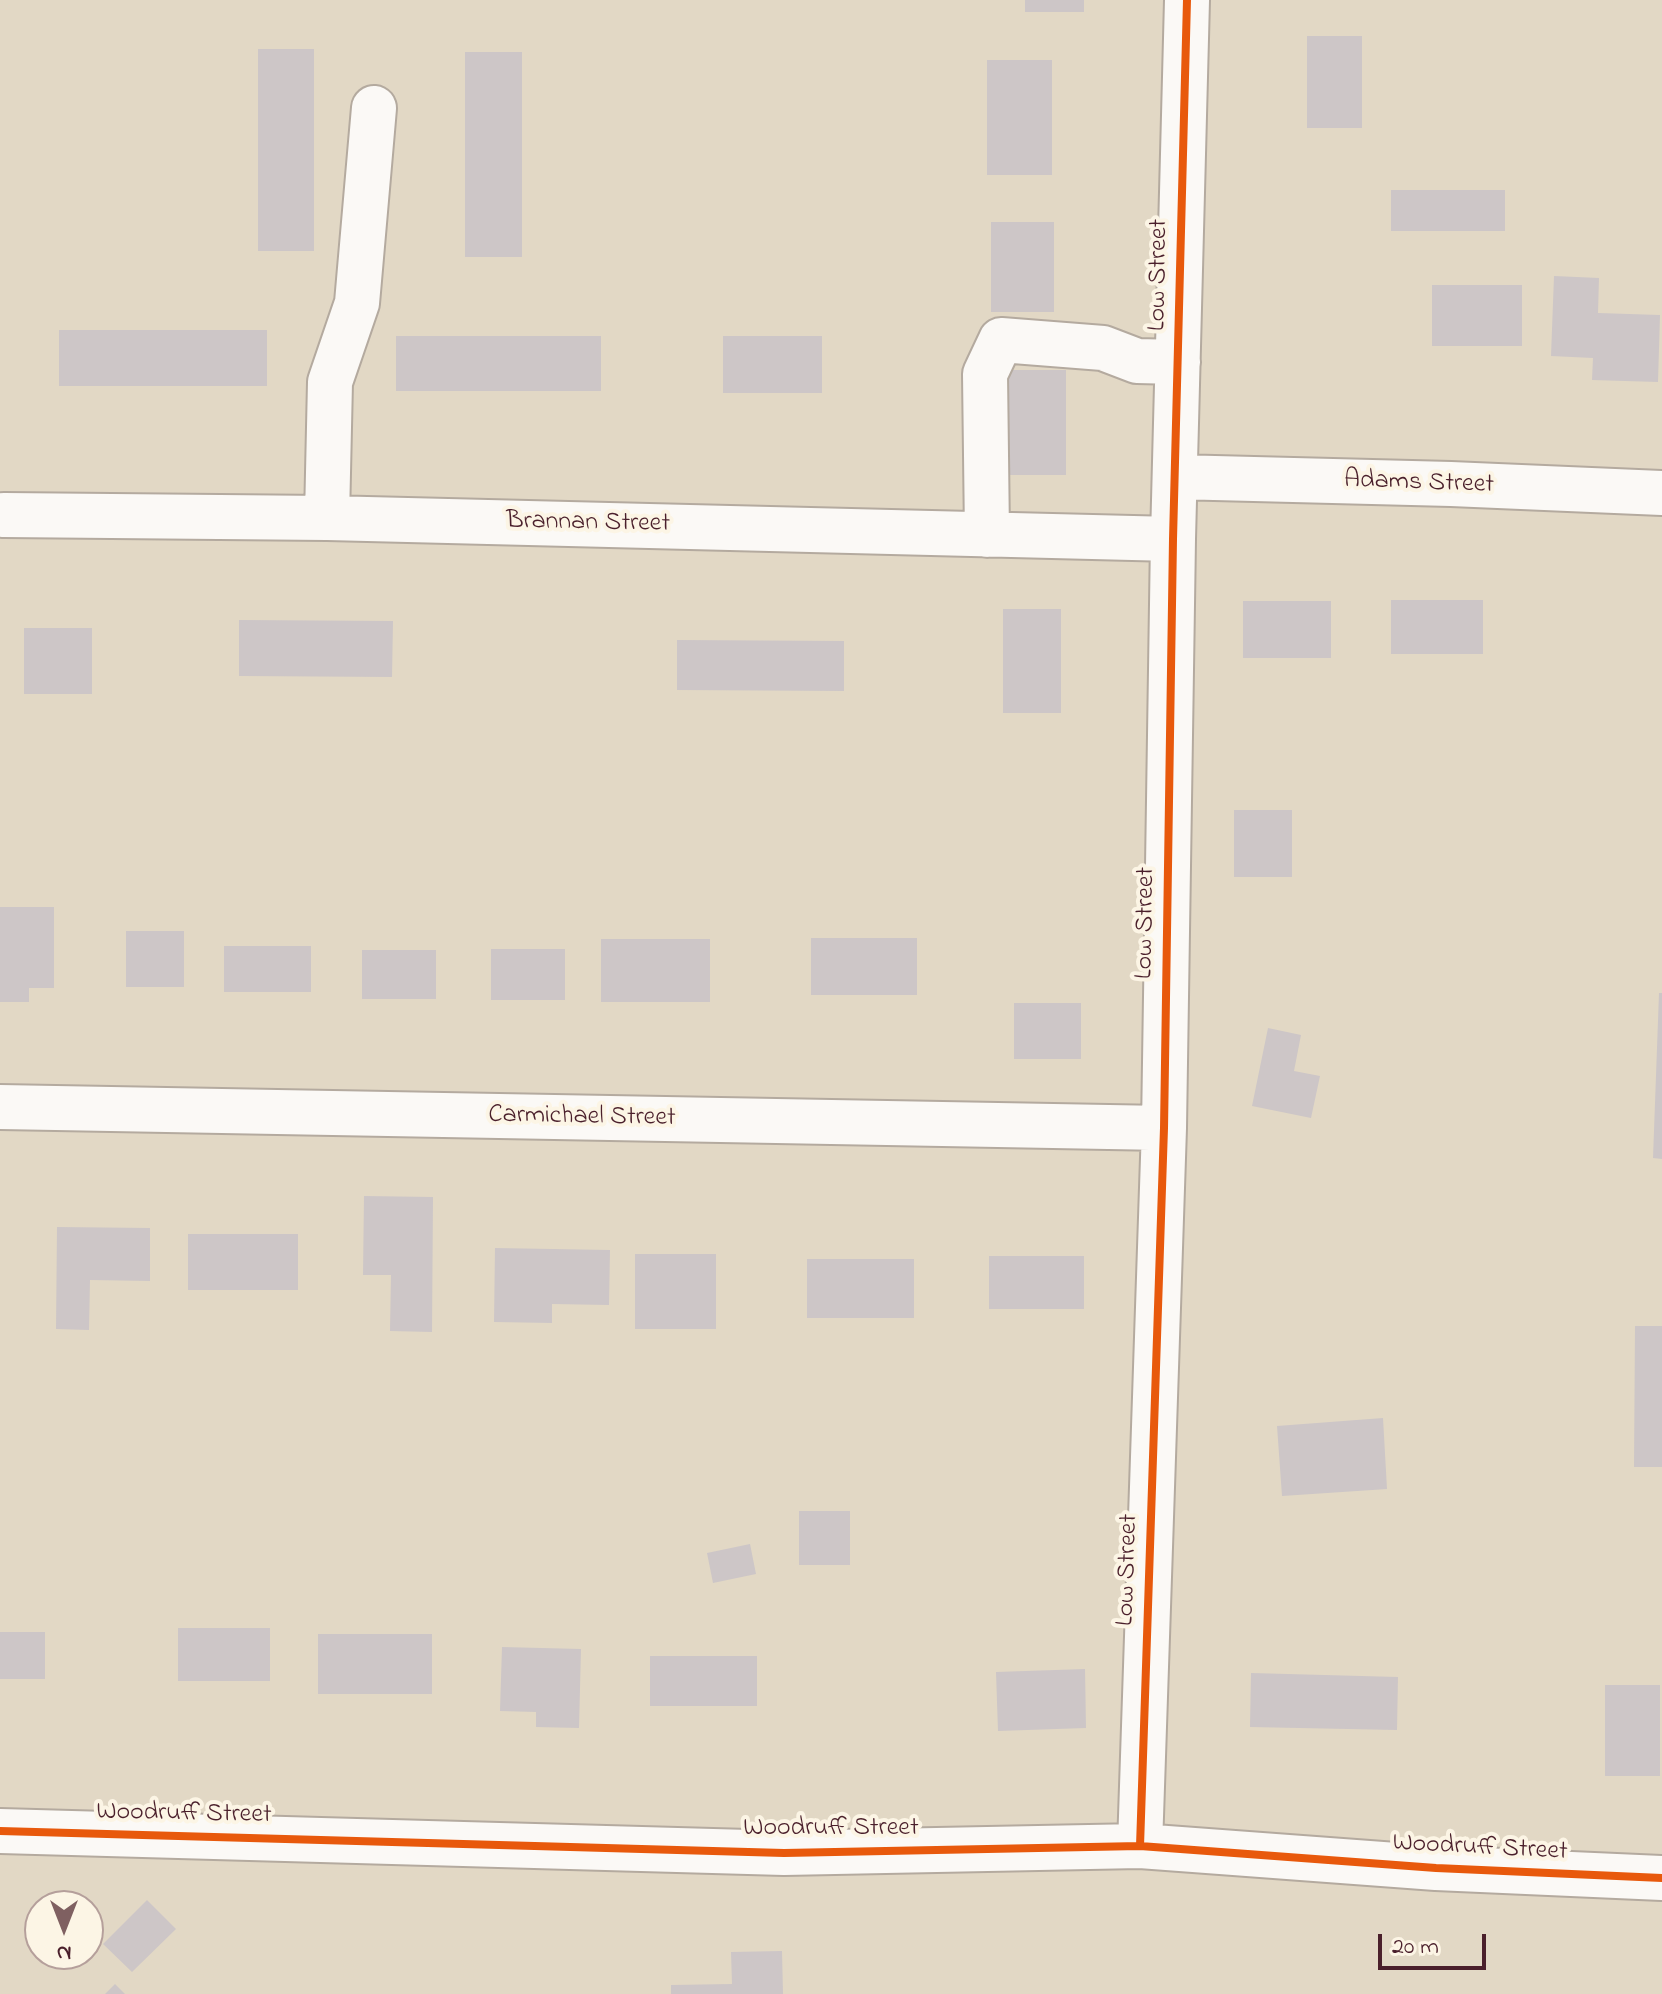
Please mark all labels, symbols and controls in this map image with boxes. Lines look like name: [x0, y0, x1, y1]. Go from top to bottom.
street label: Low Street: [1143, 219, 1177, 331]
street label: Adams Street: [1343, 466, 1495, 502]
street label: Brannan Street: [506, 507, 670, 541]
street label: Low Street: [1130, 867, 1164, 979]
street label: Carmichael Street: [488, 1101, 676, 1135]
street label: Low Street: [1111, 1513, 1147, 1627]
street label: Woodruff Street: [96, 1798, 272, 1832]
street label: Woodruff Street: [743, 1814, 919, 1846]
street label: Woodruff Street: [1392, 1829, 1568, 1869]
north arrow: [24, 1890, 104, 1970]
scale bar: [1382, 1918, 1490, 1968]
text: 20 m: [1392, 1930, 1439, 1965]
text: N: [57, 1936, 71, 1968]

